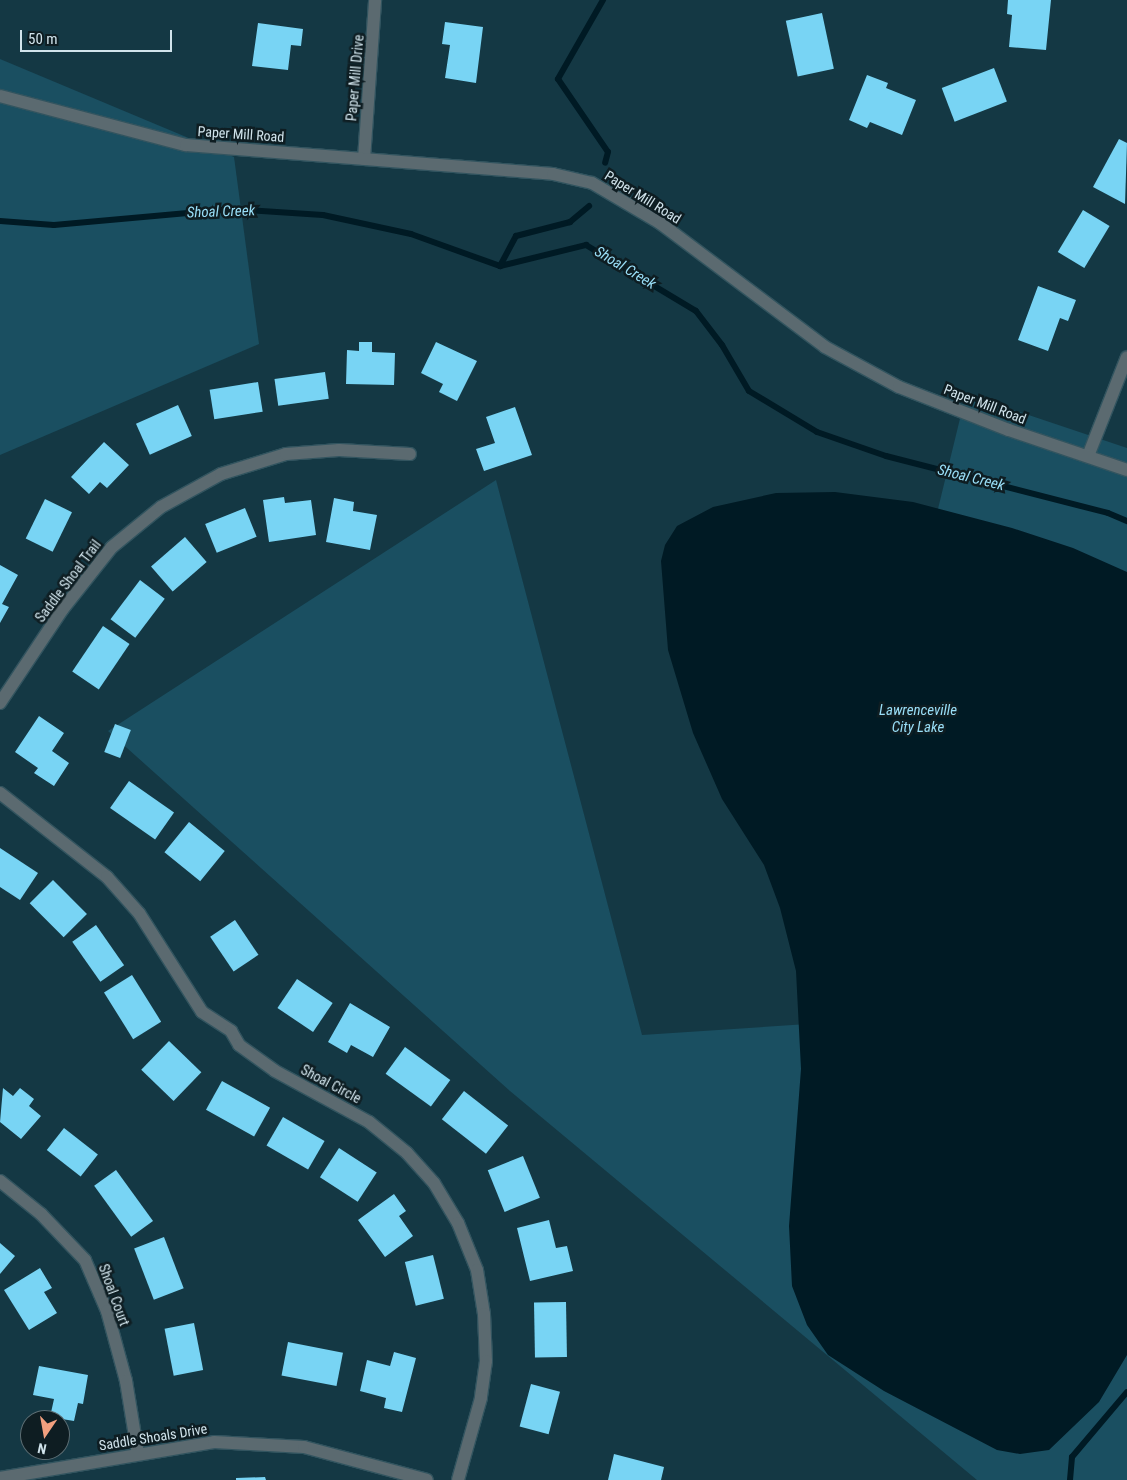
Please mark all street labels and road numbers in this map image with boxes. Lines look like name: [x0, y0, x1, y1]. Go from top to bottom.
street label: Paper Mill Drive: [343, 34, 367, 122]
street label: Paper Mill Road: [197, 123, 285, 145]
street label: Paper Mill Road: [602, 167, 684, 227]
street label: Paper Mill Road: [941, 381, 1029, 427]
street label: Saddle Shoal Trail: [32, 536, 104, 626]
street label: Shoal Circle: [298, 1061, 364, 1107]
street label: Shoal Court: [95, 1262, 133, 1328]
street label: Saddle Shoals Drive: [98, 1420, 208, 1454]

